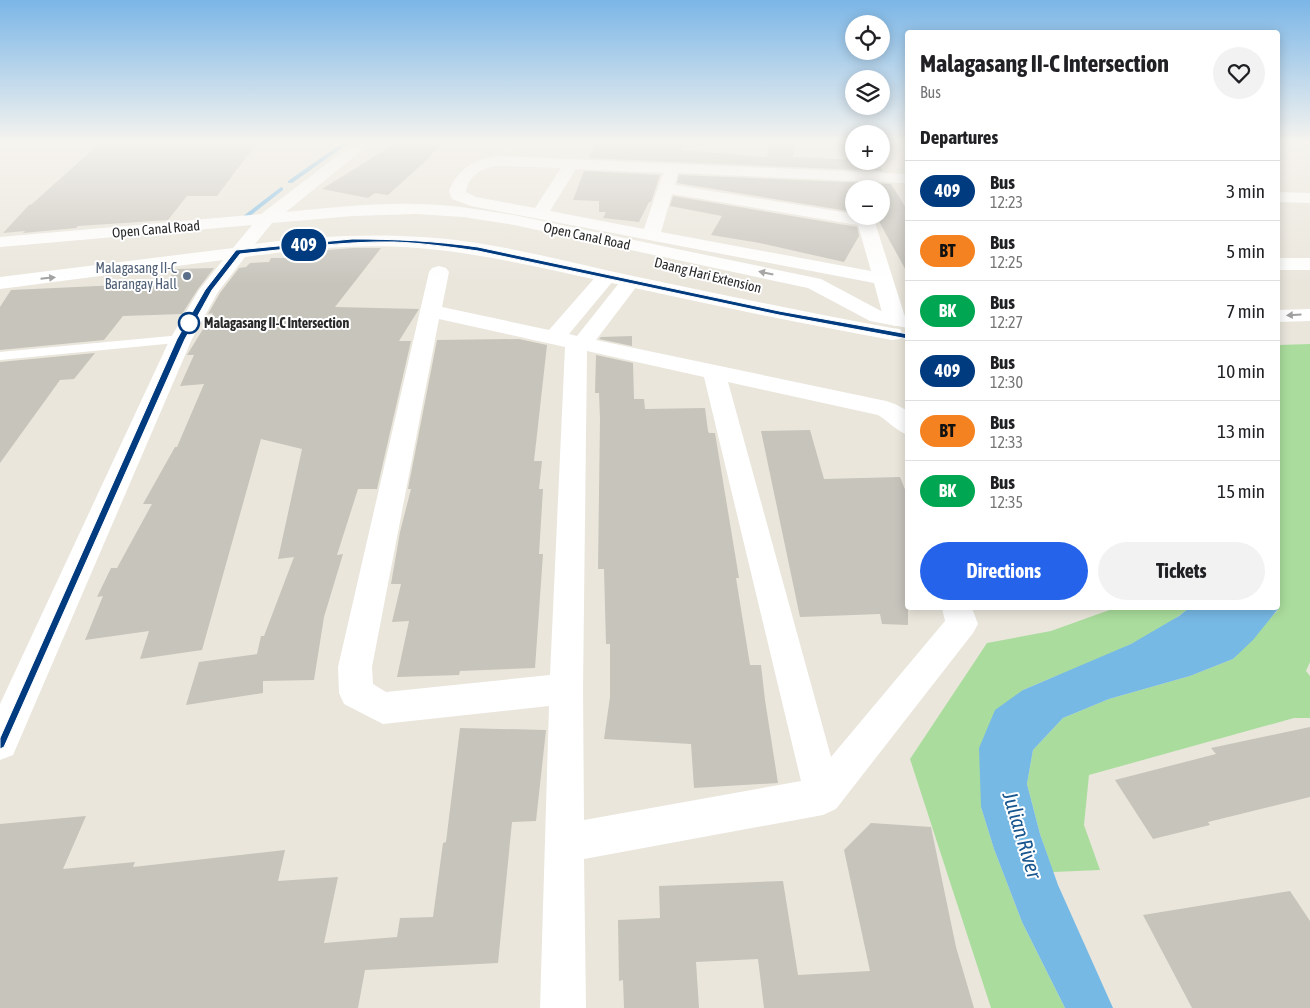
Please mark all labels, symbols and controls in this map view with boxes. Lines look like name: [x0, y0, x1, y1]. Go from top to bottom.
map controls: [845, 15, 890, 225]
button: locate: [845, 15, 890, 60]
button: heart: [1213, 47, 1265, 99]
text: Malagasang II-C Intersection: [920, 50, 1169, 77]
button: layers: [845, 70, 890, 115]
text: Bus: [920, 83, 941, 101]
button: +: [845, 125, 890, 170]
text: Departures: [920, 126, 998, 148]
text: Bus: [990, 171, 1015, 193]
button: −: [845, 180, 890, 225]
text: 409: [935, 180, 960, 201]
text: 3 min: [1226, 180, 1265, 202]
text: 12:23: [990, 193, 1023, 211]
street label: Open Canal Road: [111, 217, 201, 241]
street label: Open Canal Road: [542, 219, 632, 253]
line badge: 409: [275, 229, 333, 261]
text: Bus: [990, 231, 1015, 253]
text: 409: [291, 234, 317, 255]
text: BT: [939, 240, 956, 261]
text: 5 min: [1226, 240, 1265, 262]
text: 12:25: [990, 253, 1023, 271]
street label: Daang Hari Extension: [653, 254, 763, 296]
place label: Malagasang II-C Barangay Hall: [96, 260, 178, 292]
one-way arrow: [759, 269, 774, 277]
marker: Malagasang II-C Barangay Hall: [181, 270, 193, 282]
one-way arrow: [41, 274, 57, 282]
text: Bus: [990, 291, 1015, 313]
text: BK: [939, 300, 956, 321]
text: 7 min: [1226, 300, 1265, 322]
marker: Malagasang II-C Intersection: [178, 312, 200, 334]
one-way arrow: [1285, 312, 1301, 320]
text: 12:27: [990, 313, 1023, 331]
place label: Malagasang II-C Intersection: [204, 315, 349, 331]
text: Bus: [990, 351, 1015, 373]
text: 409: [935, 360, 960, 381]
text: 10 min: [1217, 360, 1265, 382]
text: 12:30: [990, 373, 1023, 391]
text: Bus: [990, 411, 1015, 433]
text: BT: [939, 420, 956, 441]
text: 13 min: [1217, 420, 1265, 442]
text: 12:33: [990, 433, 1023, 451]
text: Bus: [990, 471, 1015, 493]
text: BK: [939, 480, 956, 501]
text: 15 min: [1217, 480, 1265, 502]
text: 12:35: [990, 493, 1023, 511]
button: Directions: [920, 542, 1088, 600]
button: Tickets: [1098, 542, 1265, 600]
water label: Julian River: [998, 787, 1048, 882]

